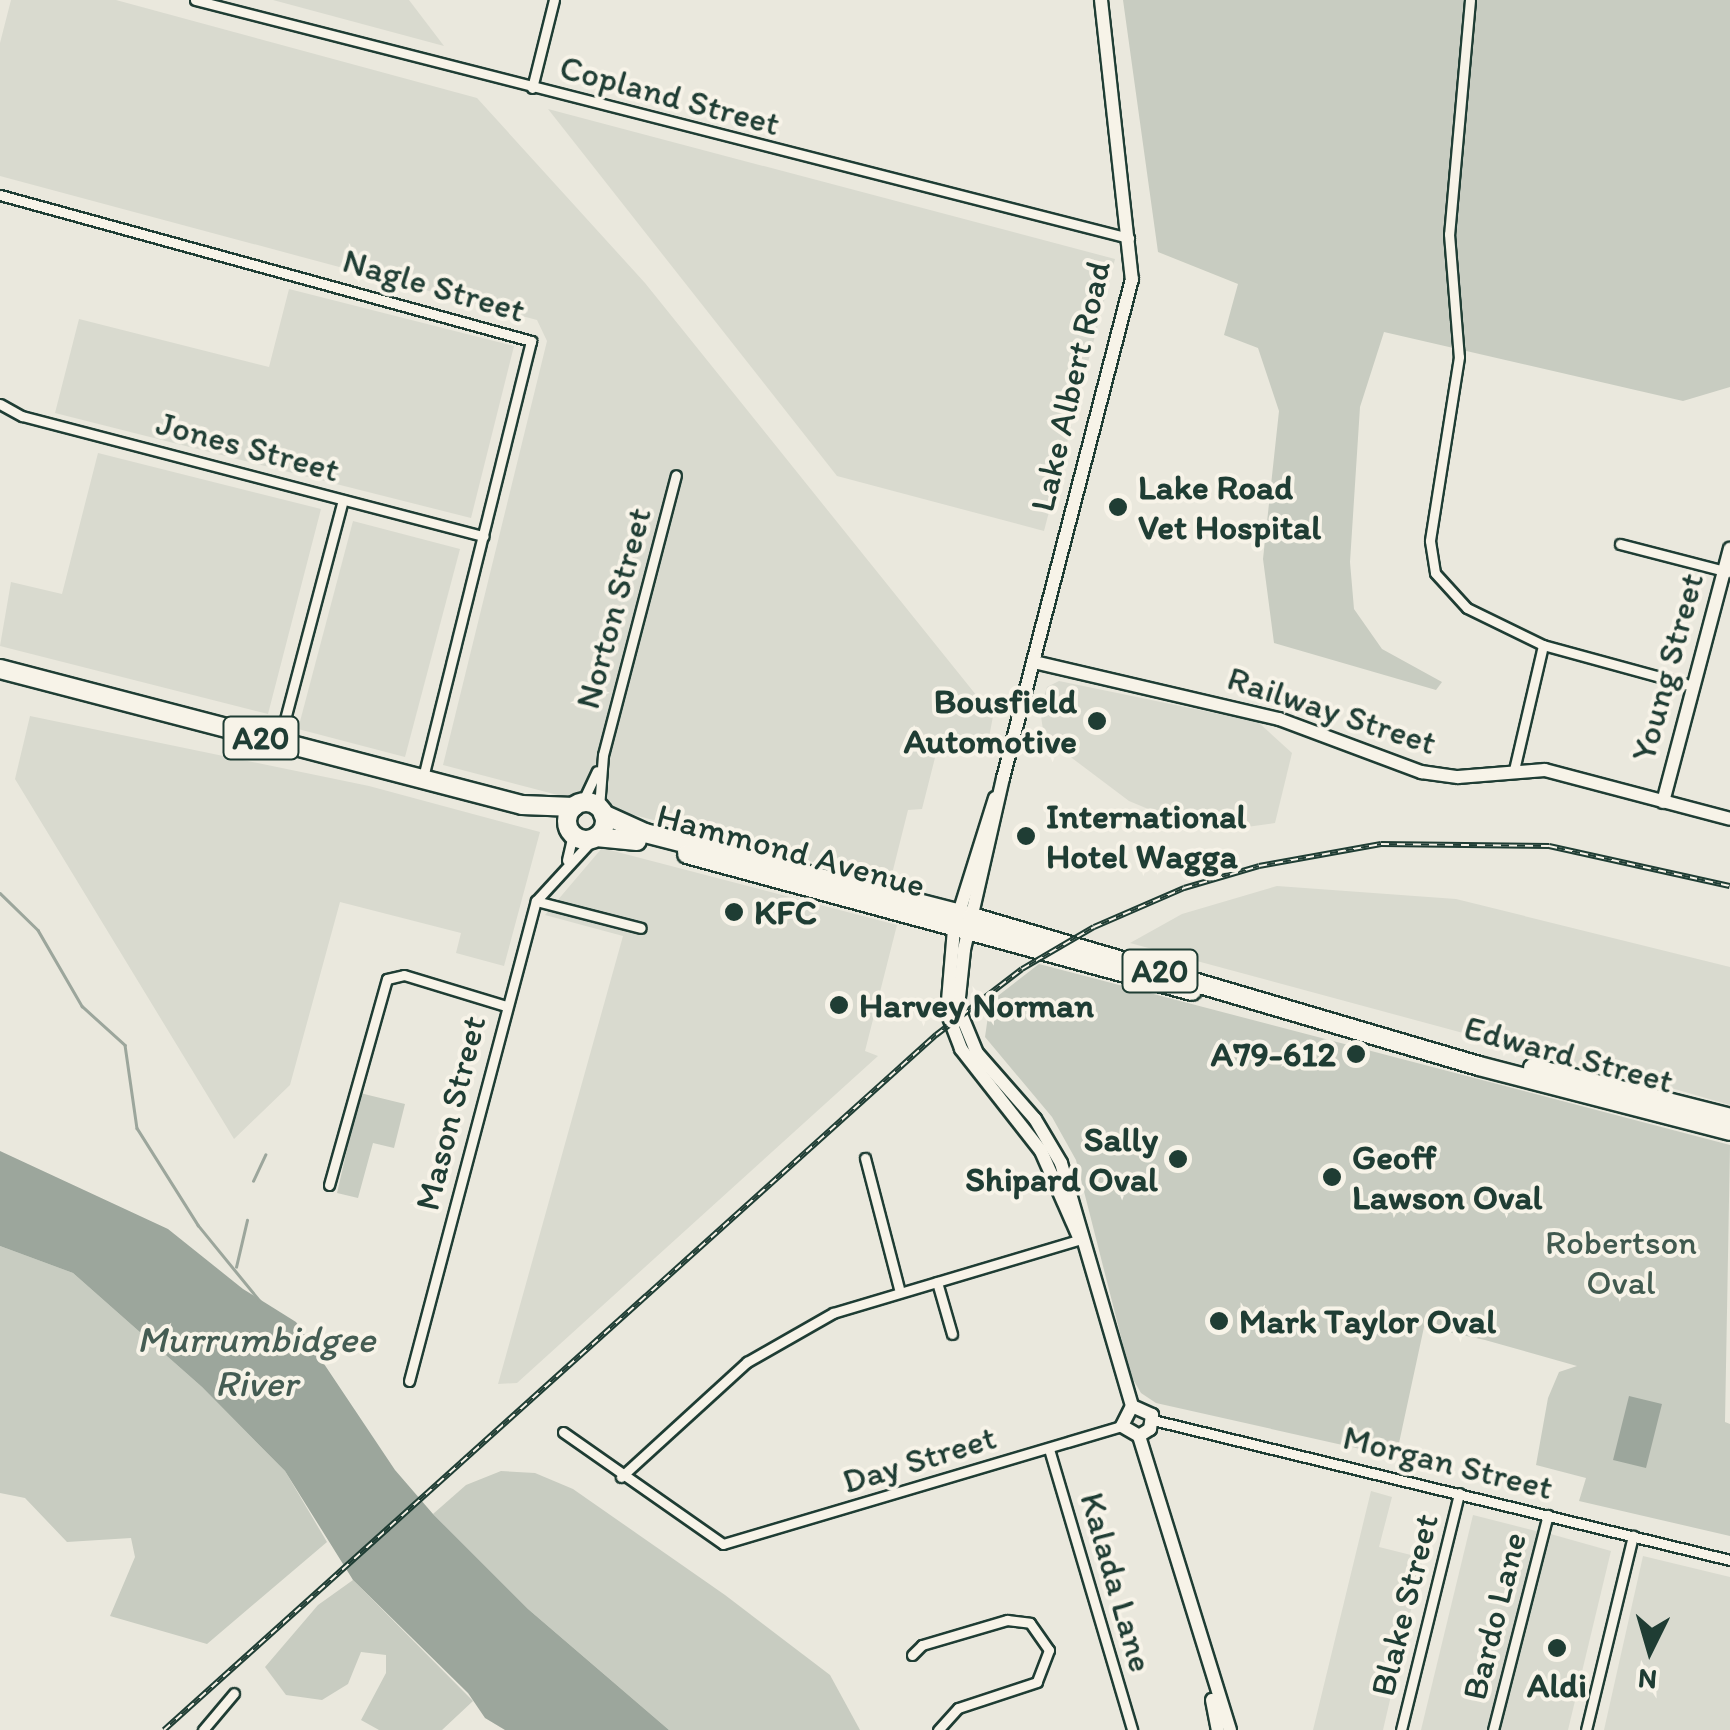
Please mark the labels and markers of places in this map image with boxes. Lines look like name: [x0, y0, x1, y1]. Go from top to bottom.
place label: Lake Road Vet Hospital: [1138, 466, 1320, 548]
marker: Lake Road Vet Hospital: [1107, 496, 1129, 518]
place label: Bousfield Automotive: [904, 680, 1077, 762]
marker: Bousfield Automotive: [1086, 710, 1108, 732]
place label: International Hotel Wagga: [1046, 795, 1246, 877]
marker: International Hotel Wagga: [1015, 825, 1037, 847]
place label: KFC: [754, 891, 817, 933]
marker: KFC: [723, 901, 745, 923]
place label: Harvey Norman: [859, 984, 1093, 1026]
marker: Harvey Norman: [828, 994, 850, 1016]
place label: A79-612: [1211, 1033, 1336, 1075]
marker: A79-612: [1345, 1043, 1367, 1065]
place label: Sally Shipard Oval: [965, 1118, 1158, 1200]
place label: Geoff Lawson Oval: [1352, 1136, 1542, 1218]
marker: Sally Shipard Oval: [1167, 1148, 1189, 1170]
marker: Geoff Lawson Oval: [1321, 1166, 1343, 1188]
place label: Mark Taylor Oval: [1239, 1300, 1494, 1342]
marker: Mark Taylor Oval: [1208, 1310, 1230, 1332]
marker: Aldi: [1546, 1637, 1568, 1659]
place label: Aldi: [1527, 1664, 1587, 1706]

